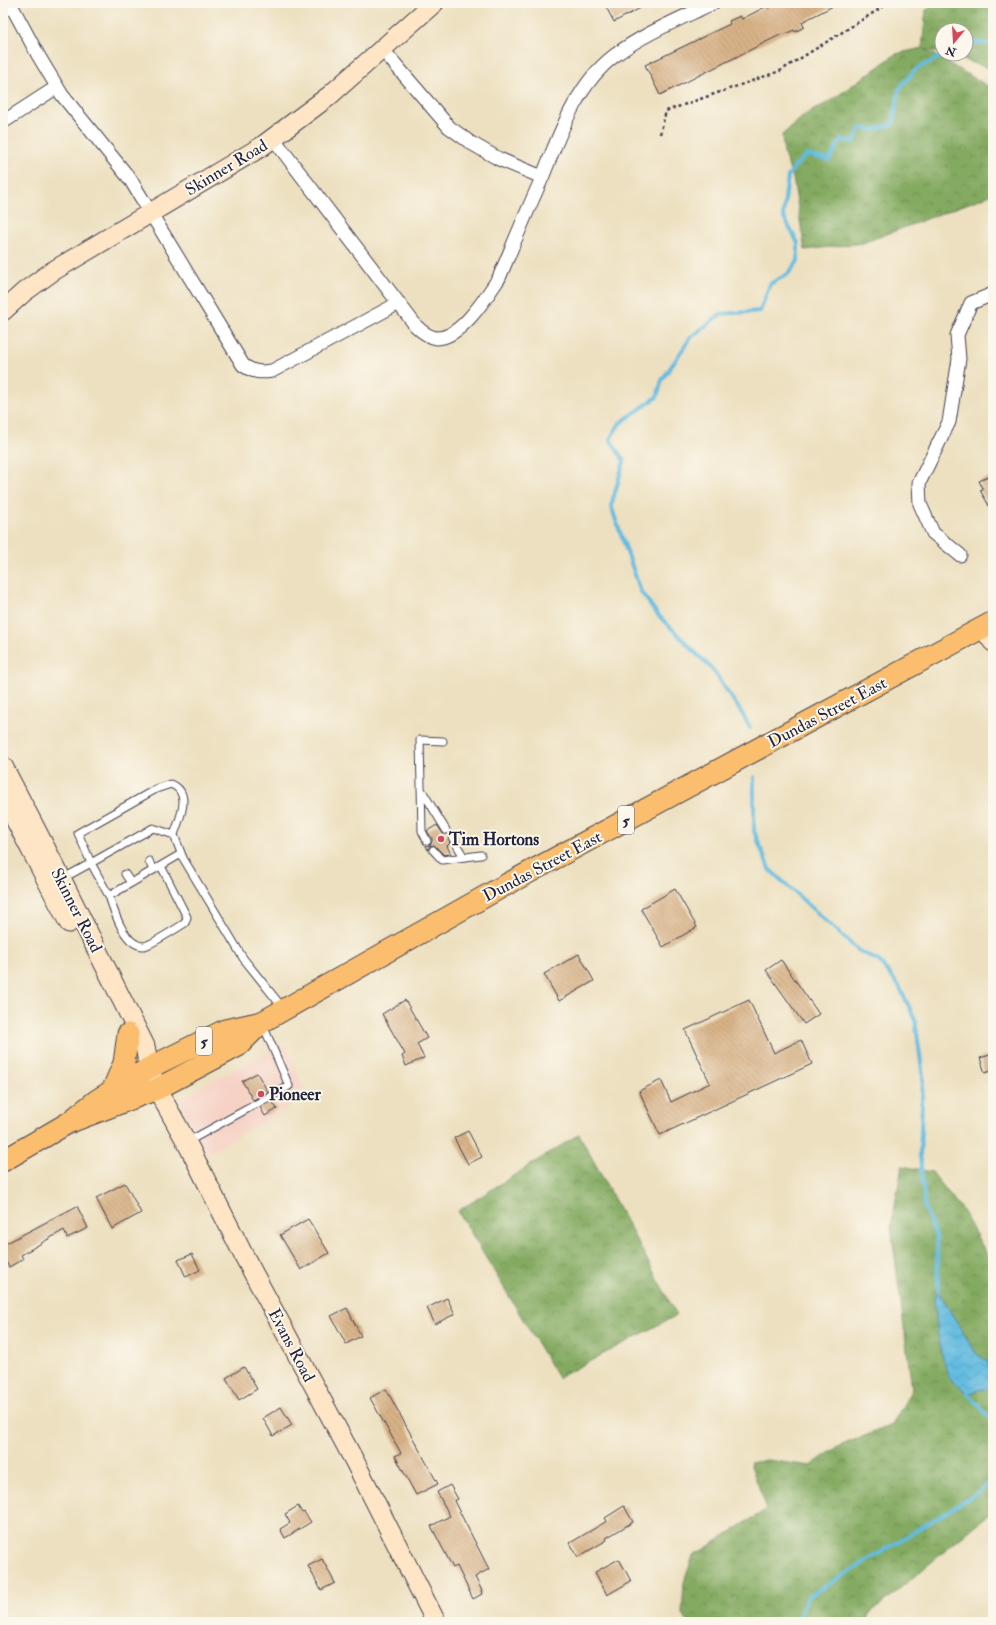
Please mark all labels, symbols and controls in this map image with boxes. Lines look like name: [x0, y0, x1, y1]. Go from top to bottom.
north arrow: [934, 22, 974, 62]
text: N: [943, 43, 959, 59]
street label: Skinner Road: [181, 134, 272, 200]
street label: Dundas Street East: [764, 672, 891, 753]
road number: 5: [618, 806, 634, 834]
street label: Dundas Street East: [479, 826, 606, 907]
place label: Tim Hortons: [448, 829, 539, 850]
marker: Tim Hortons: [436, 834, 446, 844]
street label: Skinner Road: [46, 864, 107, 957]
road number: 5: [196, 1027, 212, 1055]
place label: Pioneer: [269, 1084, 321, 1105]
marker: Pioneer: [256, 1089, 266, 1099]
street label: Evans Road: [264, 1305, 320, 1386]

